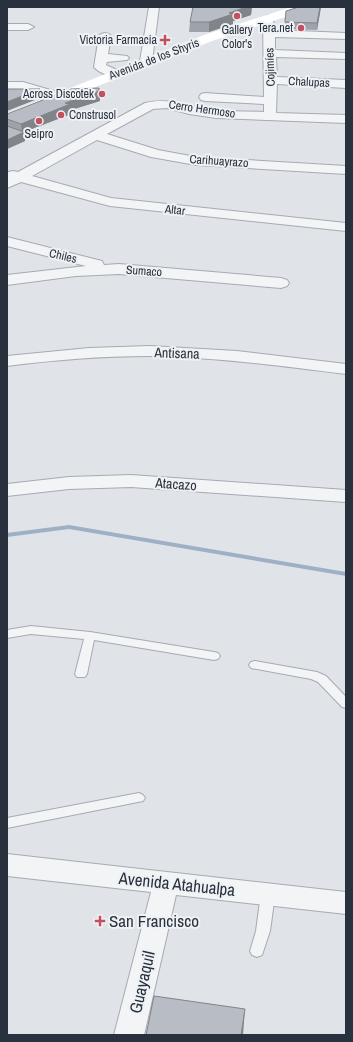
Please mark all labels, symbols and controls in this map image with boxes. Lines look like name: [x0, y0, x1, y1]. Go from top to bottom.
marker: Gallery Color's: [232, 11, 242, 21]
place label: Tera.net: [257, 20, 293, 36]
place label: Gallery Color's: [221, 22, 253, 52]
marker: Tera.net: [296, 23, 306, 33]
place label: Victoria Farmacia: [79, 32, 158, 48]
street label: Avenida de los Shyris: [106, 34, 202, 84]
marker: Victoria Farmacia: [160, 35, 170, 45]
street label: Cojimíes: [261, 47, 279, 87]
street label: Chalupas: [288, 73, 330, 91]
place label: Across Discotek: [22, 86, 94, 102]
marker: Across Discotek: [97, 89, 107, 99]
street label: Cerro Hermoso: [168, 96, 236, 122]
place label: Construsol: [69, 107, 116, 123]
marker: Construsol: [56, 110, 66, 120]
marker: Seipro: [34, 116, 44, 126]
place label: Seipro: [25, 126, 54, 142]
street label: Carihuayrazo: [189, 151, 249, 171]
street label: Altar: [163, 201, 187, 219]
street label: Chiles: [48, 245, 78, 267]
street label: Sumaco: [125, 262, 163, 280]
street label: Antisana: [153, 343, 201, 363]
street label: Atacazo: [154, 474, 197, 494]
street label: Avenida Atahualpa: [117, 866, 237, 901]
place label: San Francisco: [109, 909, 199, 932]
marker: San Francisco: [94, 915, 106, 927]
street label: Guayaquil: [123, 948, 160, 1015]

